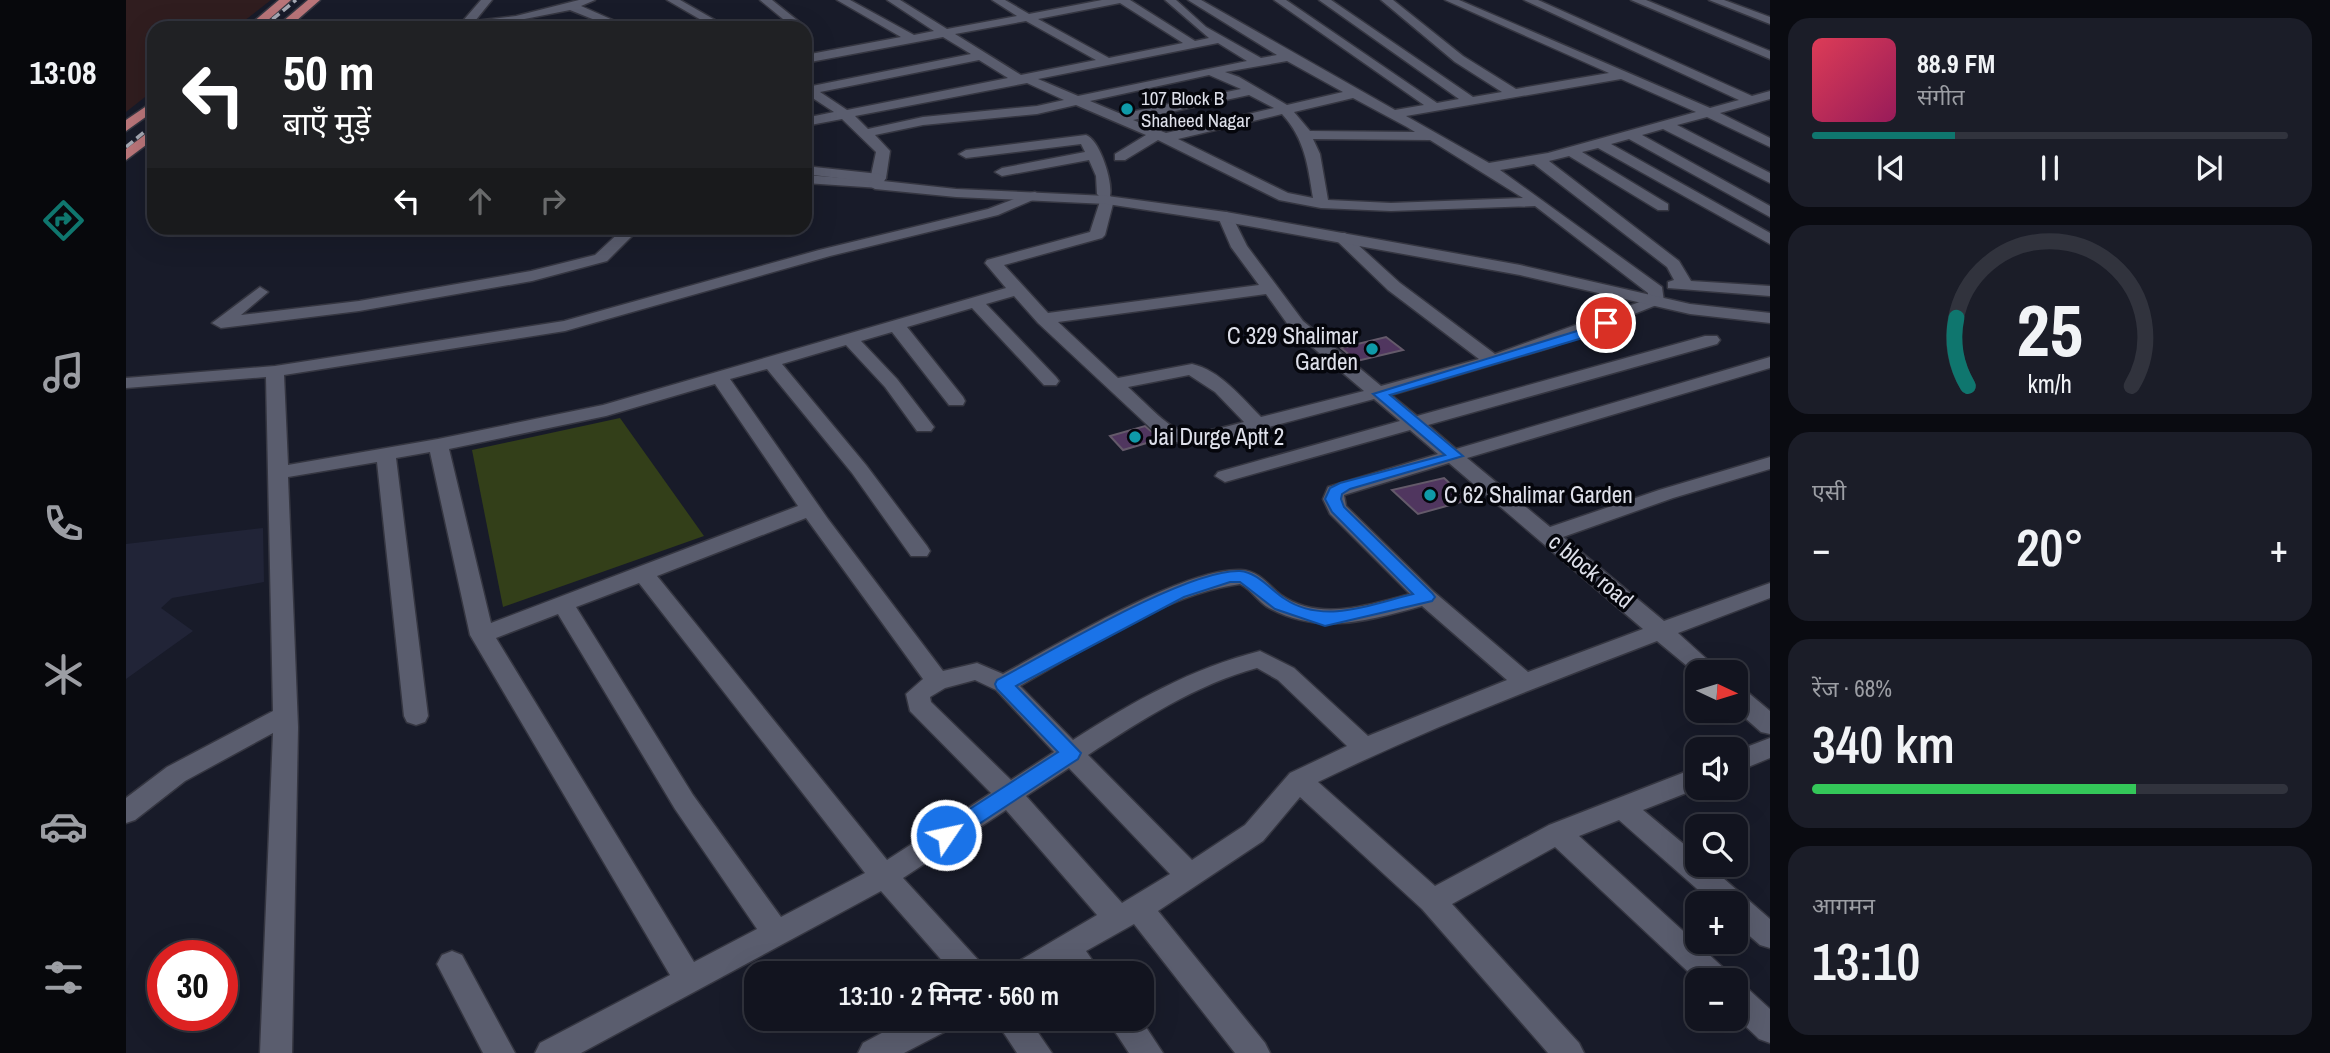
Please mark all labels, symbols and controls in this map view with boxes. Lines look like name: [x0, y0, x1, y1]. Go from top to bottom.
text: 50 m: [283, 39, 375, 105]
text: 88.9 FM: [1917, 46, 1995, 81]
icon: left: [168, 49, 259, 140]
text: 13:08: [29, 51, 97, 94]
text: संगीत: [1917, 81, 1965, 112]
place label: 107 Block B Shaheed Nagar: [1141, 85, 1251, 133]
marker: 107 Block B Shaheed Nagar: [1119, 101, 1135, 117]
text: बाएँ मुड़ें: [283, 102, 371, 145]
icon: previous: [1872, 149, 1910, 187]
icon: pause: [2031, 149, 2069, 187]
icon: next: [2190, 149, 2228, 187]
icon: left: [388, 182, 426, 220]
icon: ahead: [461, 182, 499, 220]
icon: right: [534, 182, 572, 220]
icon: directions: [39, 196, 88, 245]
text: 25: [2017, 281, 2083, 379]
pin: [1576, 293, 1636, 353]
icon: arrive: [1587, 304, 1625, 342]
place label: C 329 Shalimar Garden: [1227, 320, 1359, 377]
marker: C 329 Shalimar Garden: [1364, 341, 1380, 357]
icon: music: [39, 348, 88, 397]
text: km/h: [2028, 366, 2072, 400]
place label: Jai Durge Aptt 2: [1149, 421, 1284, 452]
marker: Jai Durge Aptt 2: [1127, 429, 1143, 445]
text: एसी: [1812, 476, 1846, 507]
place label: C 62 Shalimar Garden: [1444, 479, 1633, 510]
marker: C 62 Shalimar Garden: [1422, 487, 1438, 503]
icon: phone: [39, 499, 88, 548]
text: 20°: [2016, 512, 2084, 582]
text: −: [1812, 523, 1830, 574]
text: +: [2270, 523, 2288, 574]
street label: c block road: [1542, 526, 1640, 615]
icon: climate: [39, 650, 88, 699]
north arrow: [1685, 660, 1748, 723]
map controls: [1685, 660, 1748, 1031]
text: रेंज · 68%: [1812, 673, 1892, 704]
text: 340 km: [1812, 709, 1955, 779]
button: sound: [1685, 737, 1748, 800]
position arrow: [909, 798, 983, 872]
icon: car: [39, 802, 88, 851]
button: search: [1685, 814, 1748, 877]
text: आगमन: [1812, 890, 1875, 921]
button: +: [1685, 891, 1748, 954]
text: 13:10: [1812, 926, 1920, 996]
speed limit sign: 30: [147, 940, 238, 1031]
icon: filters: [39, 953, 88, 1002]
button: −: [1685, 968, 1748, 1031]
text: 13:10 · 2 मिनट · 560 m: [839, 978, 1059, 1013]

